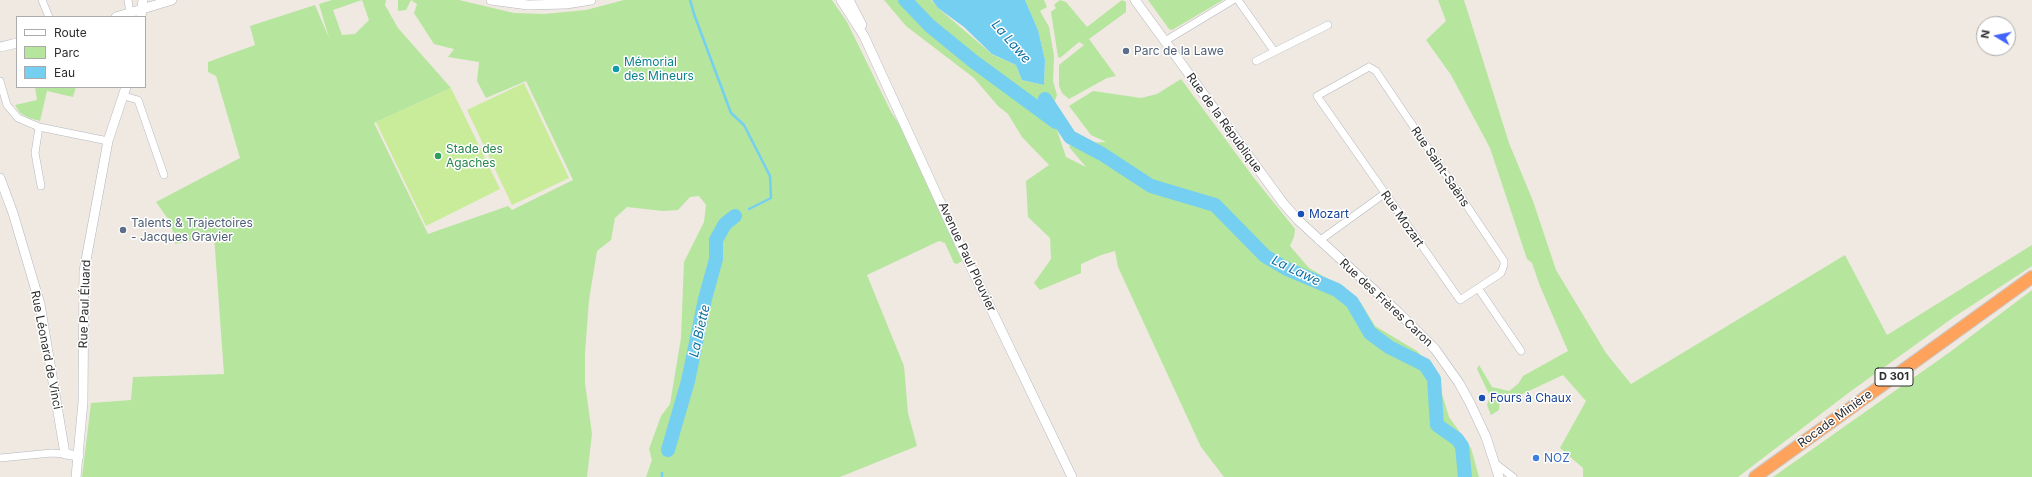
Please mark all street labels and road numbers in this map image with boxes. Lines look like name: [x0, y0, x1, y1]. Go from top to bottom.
street label: Rue de la République: [1183, 70, 1265, 176]
street label: Rue Saint-Saëns: [1408, 124, 1472, 210]
street label: Rue Mozart: [1377, 188, 1427, 250]
street label: Avenue Paul Plouvier: [935, 200, 999, 314]
street label: Rue des Frères Caron: [1336, 256, 1436, 350]
street label: Rue Paul Éluard: [76, 259, 94, 349]
street label: Rue Léonard de Vinci: [27, 289, 65, 411]
road number: D 301: [1875, 368, 1913, 386]
street label: Rocade Minière: [1795, 387, 1875, 451]

